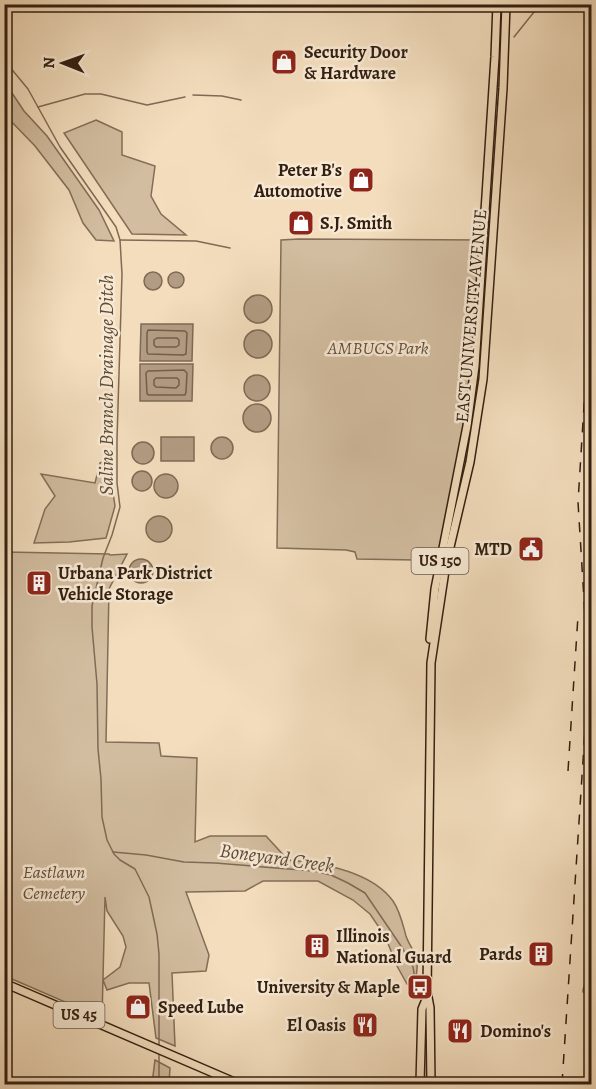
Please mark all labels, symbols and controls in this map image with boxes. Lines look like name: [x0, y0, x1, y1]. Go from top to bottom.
north arrow: [33, 33, 93, 93]
place label: Security Door & Hardware: [304, 40, 408, 85]
shop icon: Security Door & Hardware: [269, 47, 299, 77]
text: N: [38, 56, 60, 69]
place label: Peter B's Automotive: [253, 158, 342, 203]
shop icon: Peter B's Automotive: [346, 165, 376, 195]
shop icon: S.J. Smith: [286, 208, 316, 238]
street label: EAST UNIVERSITY AVENUE: [450, 208, 492, 424]
place label: S.J. Smith: [320, 211, 393, 235]
water label: Saline Branch Drainage Ditch: [93, 274, 120, 496]
park label: AMBUCS Park: [327, 336, 428, 360]
public building icon: MTD: [516, 534, 546, 564]
place label: MTD: [474, 537, 512, 561]
road number: US 150: [412, 548, 468, 574]
place label: Urbana Park District Vehicle Storage: [57, 561, 212, 606]
building icon: Urbana Park District Vehicle Storage: [24, 568, 54, 598]
water label: Boneyard Creek: [218, 837, 336, 879]
park label: Eastlawn Cemetery: [23, 860, 85, 905]
place label: Illinois National Guard: [336, 924, 452, 969]
building icon: Illinois National Guard: [302, 931, 332, 961]
building icon: Pards: [526, 939, 556, 969]
place label: Pards: [479, 942, 522, 966]
bus stop icon: University & Maple: [405, 972, 435, 1002]
place label: University & Maple: [257, 975, 400, 999]
shop icon: Speed Lube: [123, 992, 153, 1022]
place label: Speed Lube: [158, 995, 244, 1019]
road number: US 45: [54, 1002, 104, 1028]
restaurant icon: El Oasis: [350, 1010, 380, 1040]
place label: El Oasis: [287, 1013, 346, 1037]
restaurant icon: Domino's: [445, 1016, 475, 1046]
place label: Domino's: [480, 1019, 551, 1043]

